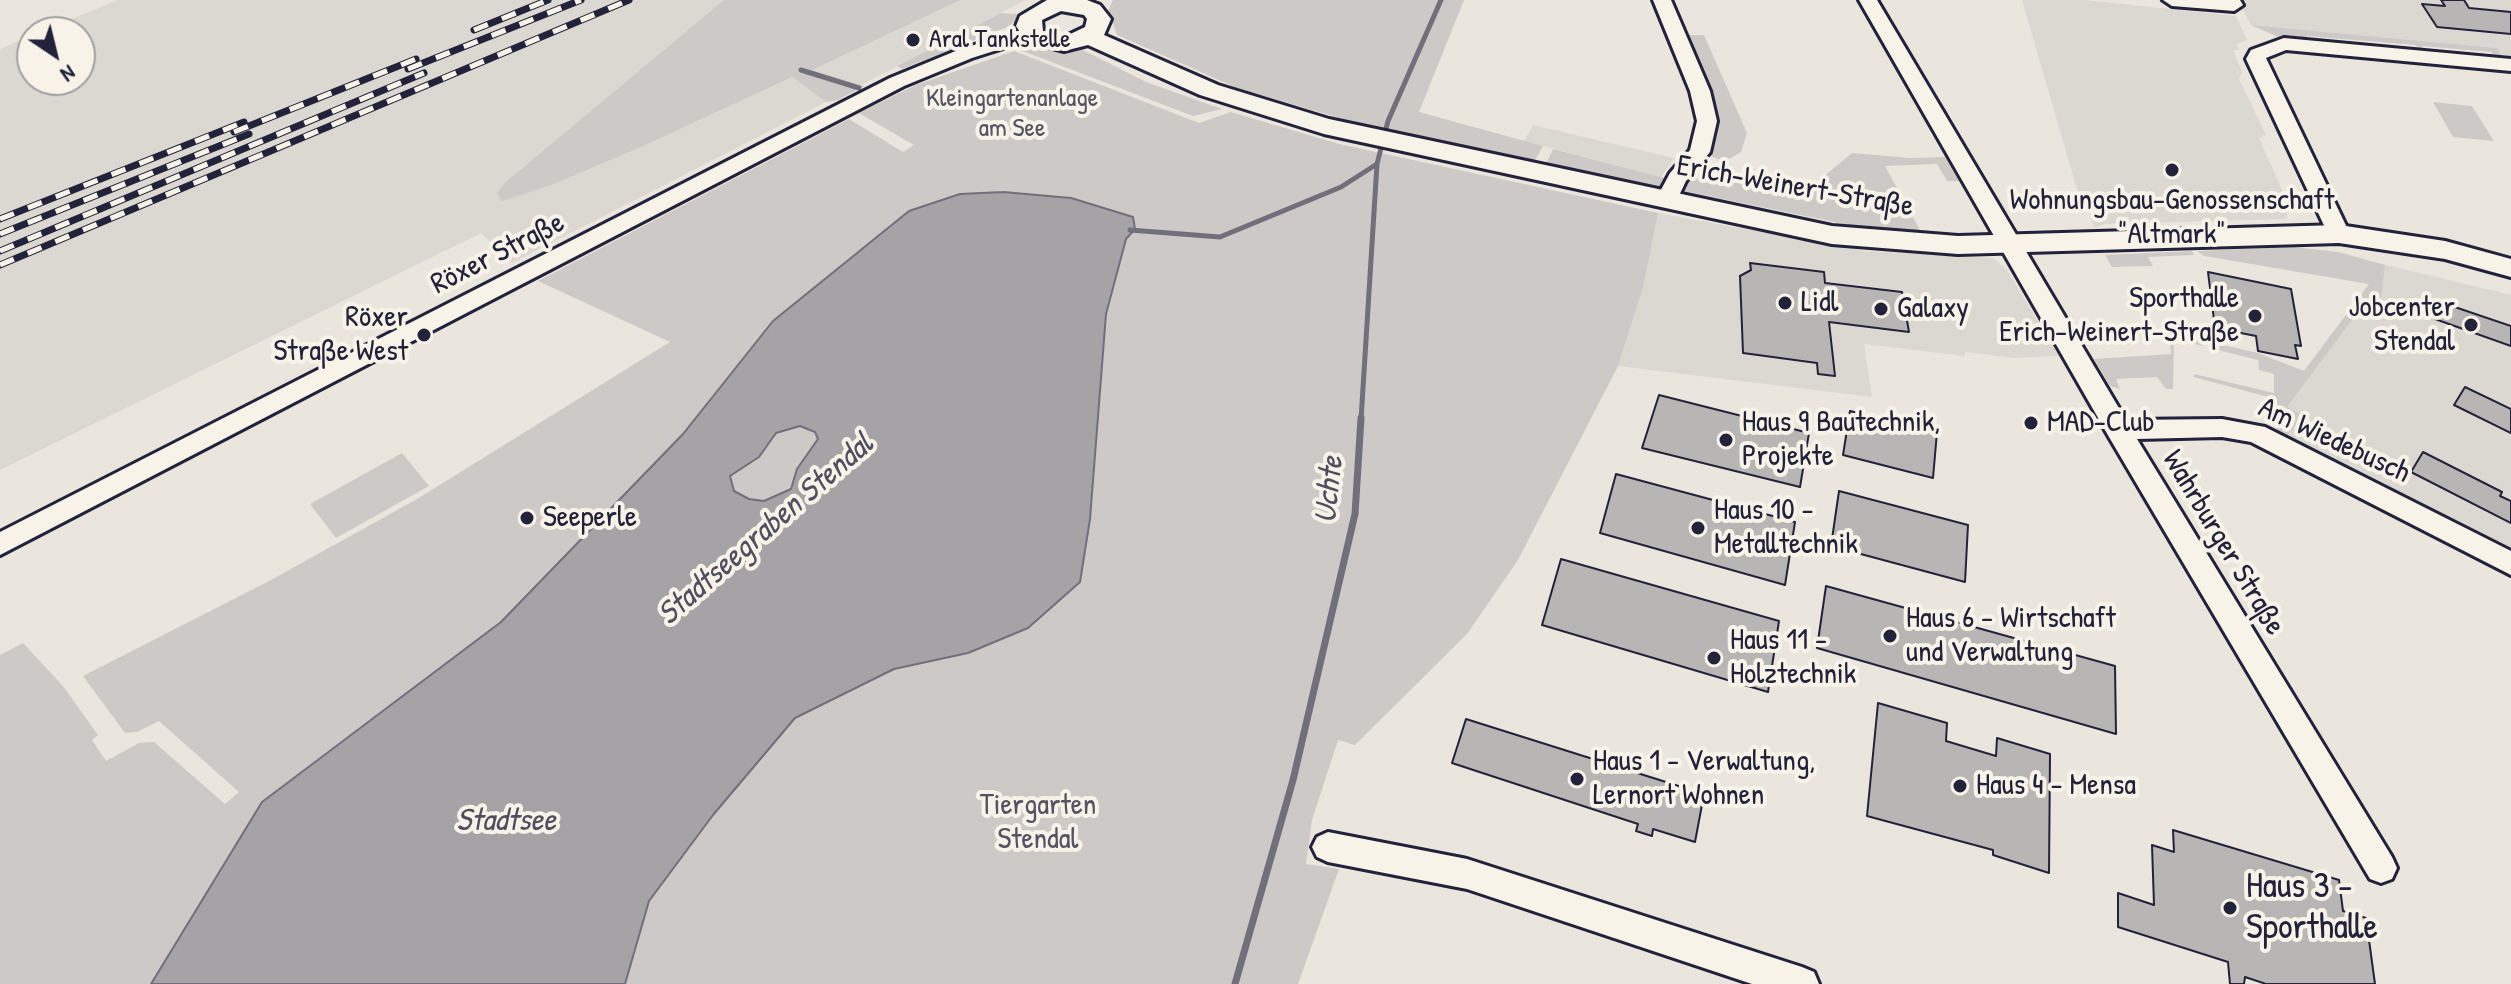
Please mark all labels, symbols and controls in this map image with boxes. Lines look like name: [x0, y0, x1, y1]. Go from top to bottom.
north arrow: [16, 16, 96, 96]
place label: Aral Tankstelle: [929, 24, 1071, 56]
marker: Aral Tankstelle: [904, 31, 922, 49]
text: N: [55, 58, 82, 90]
park label: Kleingartenanlage am See: [926, 83, 1098, 144]
street label: Erich-Weinert-Straße: [1674, 148, 1916, 226]
marker: Wohnungsbau-Genossenschaft "Altmark": [2163, 161, 2181, 179]
place label: Wohnungsbau-Genossenschaft "Altmark": [2010, 183, 2334, 254]
street label: Röxer Straße: [425, 205, 571, 303]
place label: Sporthalle Erich-Weinert-Straße: [1999, 281, 2239, 352]
place label: Lidl: [1801, 285, 1839, 321]
place label: Jobcenter Stendal: [2349, 290, 2455, 360]
place label: Galaxy: [1897, 291, 1969, 327]
marker: Lidl: [1776, 294, 1794, 312]
place label: Röxer Straße West: [274, 300, 408, 370]
marker: Galaxy: [1872, 300, 1890, 318]
marker: Sporthalle Erich-Weinert-Straße: [2246, 307, 2264, 325]
marker: Jobcenter Stendal: [2462, 316, 2480, 334]
marker: Röxer Straße West: [415, 326, 433, 344]
street label: Am Wiedebusch: [2253, 390, 2415, 492]
place label: Haus 9 Bautechnik, Projekte: [1742, 405, 1940, 476]
place label: MAD-Club: [2047, 405, 2155, 441]
marker: MAD-Club: [2022, 414, 2040, 432]
water label: Stadtseegraben Stendal: [650, 426, 882, 634]
marker: Haus 9 Bautechnik, Projekte: [1717, 431, 1735, 449]
street label: Wahrburger Straße: [2154, 444, 2292, 642]
water label: Uchte: [1307, 455, 1353, 525]
place label: Haus 10 - Metalltechnik: [1714, 493, 1858, 564]
place label: Seeperle: [543, 500, 637, 536]
marker: Seeperle: [518, 509, 536, 527]
marker: Haus 10 - Metalltechnik: [1689, 519, 1707, 537]
place label: Haus 6 - Wirtschaft und Verwaltung: [1906, 601, 2116, 672]
place label: Haus 11 - Holztechnik: [1730, 623, 1856, 694]
marker: Haus 6 - Wirtschaft und Verwaltung: [1881, 627, 1899, 645]
marker: Haus 11 - Holztechnik: [1705, 649, 1723, 667]
place label: Haus 1 - Verwaltung, Lernort Wohnen: [1593, 744, 1815, 814]
place label: Haus 4 - Mensa: [1976, 768, 2136, 804]
marker: Haus 1 - Verwaltung, Lernort Wohnen: [1568, 770, 1586, 788]
marker: Haus 4 - Mensa: [1951, 777, 1969, 795]
park label: Tiergarten Stendal: [980, 788, 1096, 858]
water label: Stadtsee: [456, 802, 556, 840]
place label: Haus 3 - Sporthalle: [2246, 865, 2378, 950]
marker: Haus 3 - Sporthalle: [2221, 899, 2239, 917]

